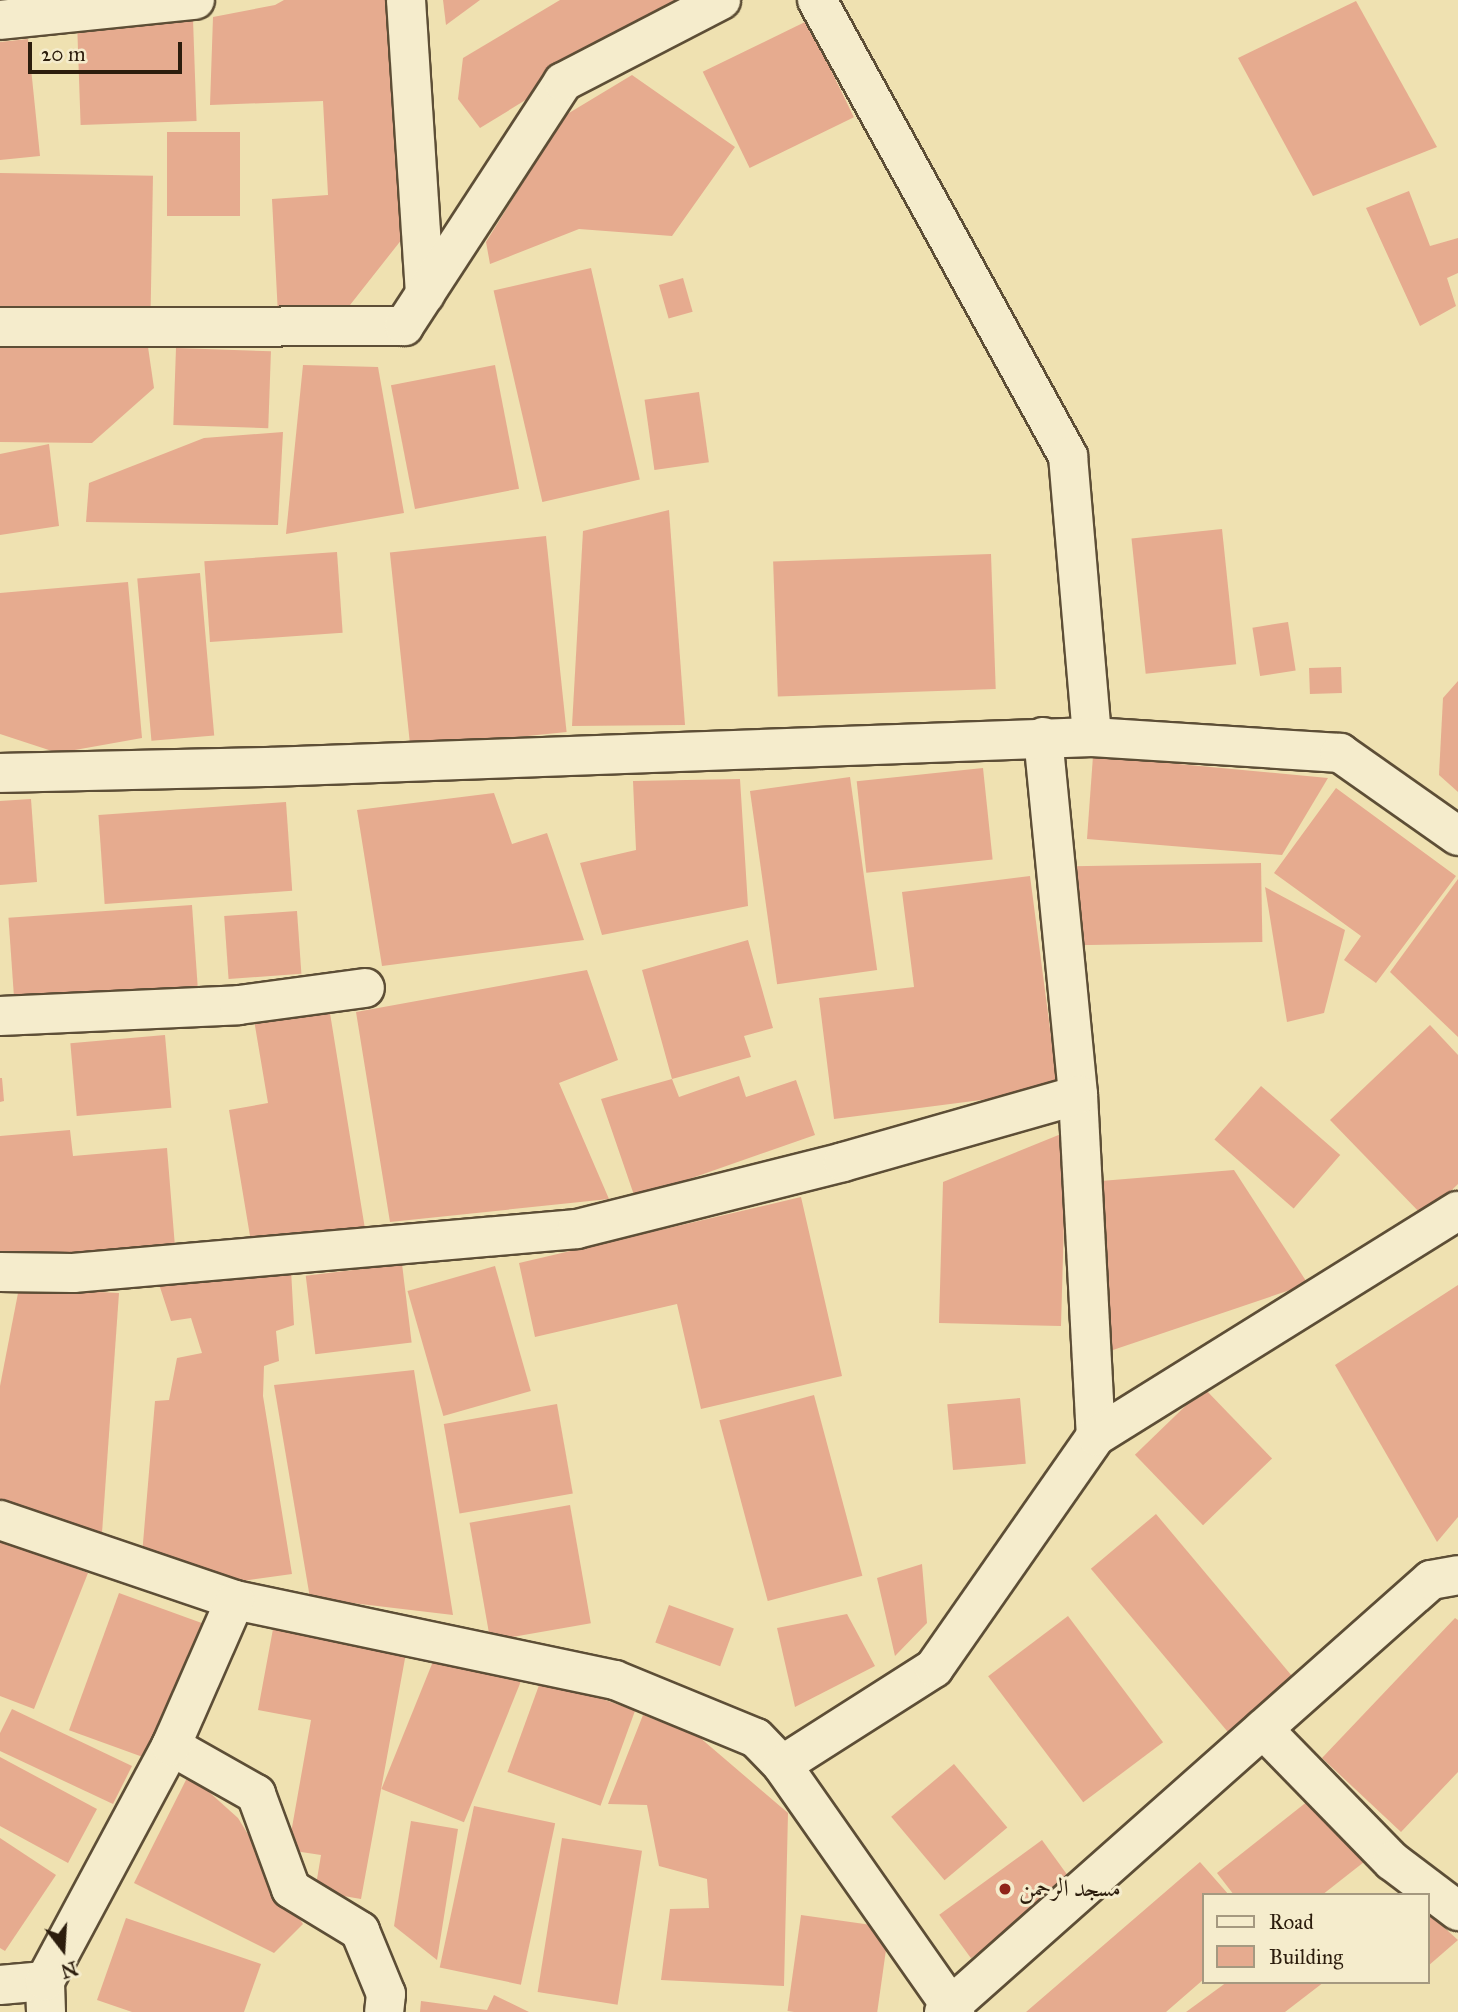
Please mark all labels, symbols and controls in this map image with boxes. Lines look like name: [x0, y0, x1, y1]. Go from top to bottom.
scale bar: [32, 28, 186, 72]
text: 20 m: [41, 41, 86, 67]
place label: مسجد الرحمن: [1019, 1875, 1121, 1903]
marker: مسجد الرحمن: [997, 1881, 1013, 1897]
legend: [1202, 1893, 1430, 1984]
text: Road: [1269, 1909, 1314, 1935]
north arrow: [28, 1914, 98, 1984]
text: Building: [1269, 1944, 1343, 1970]
text: N: [58, 1956, 80, 1983]

